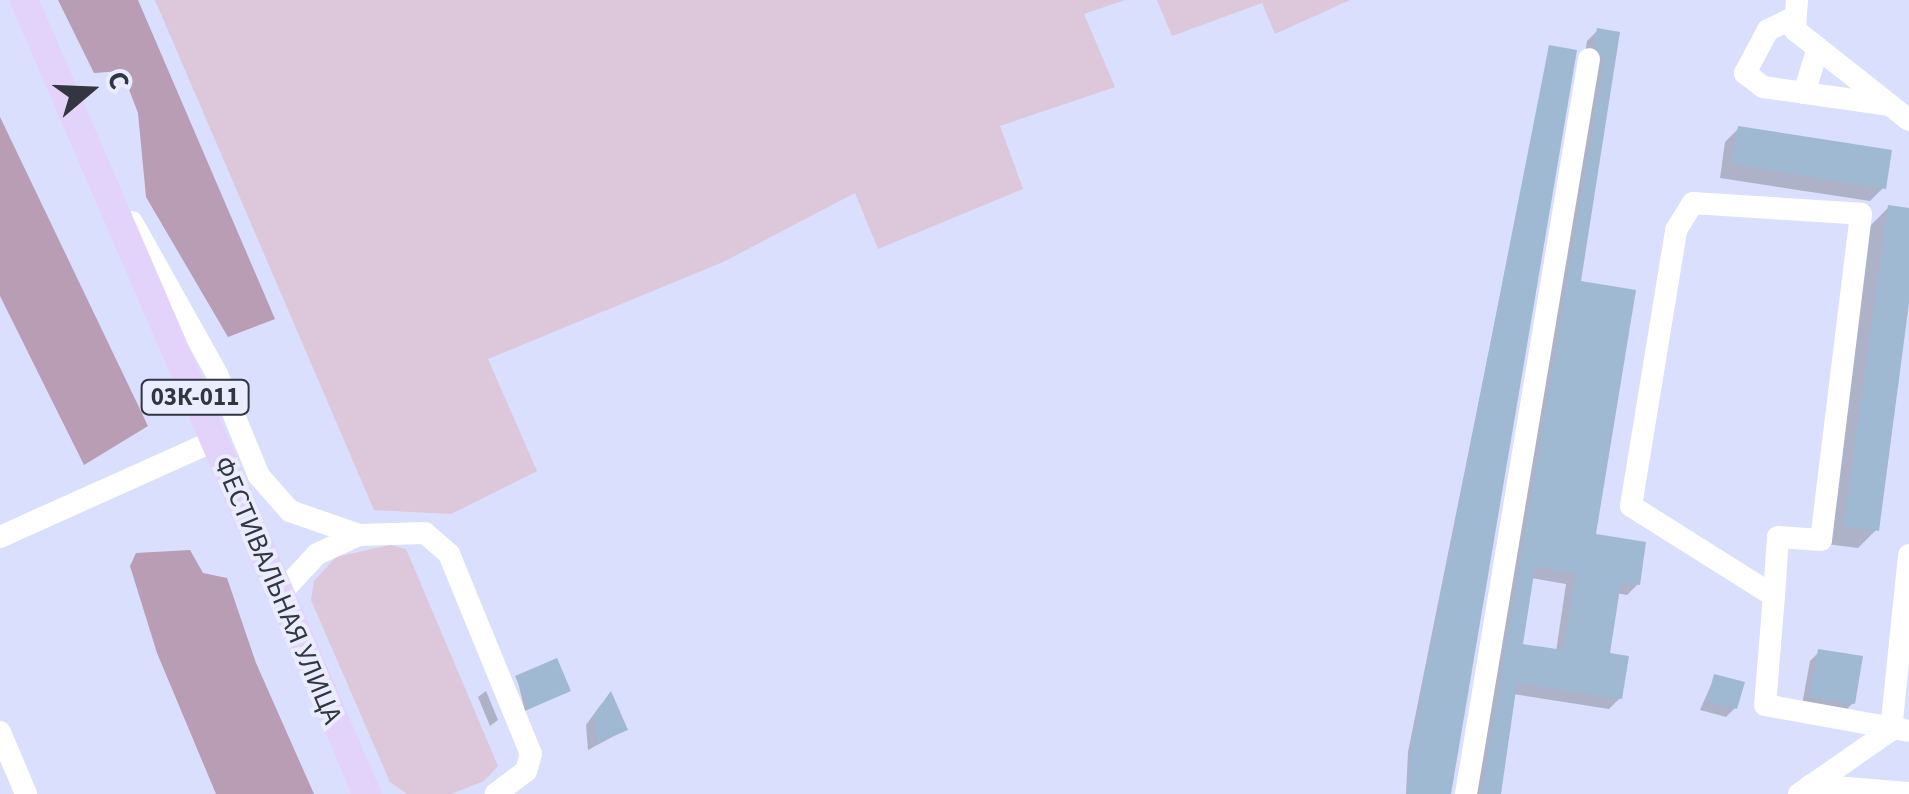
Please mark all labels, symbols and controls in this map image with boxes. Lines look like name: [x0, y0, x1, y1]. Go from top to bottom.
north arrow: [40, 40, 140, 140]
text: С: [97, 66, 140, 94]
road number: 03К-011: [140, 377, 250, 417]
street label: ФЕСТИВАЛЬНАЯ УЛИЦА: [206, 451, 350, 729]

